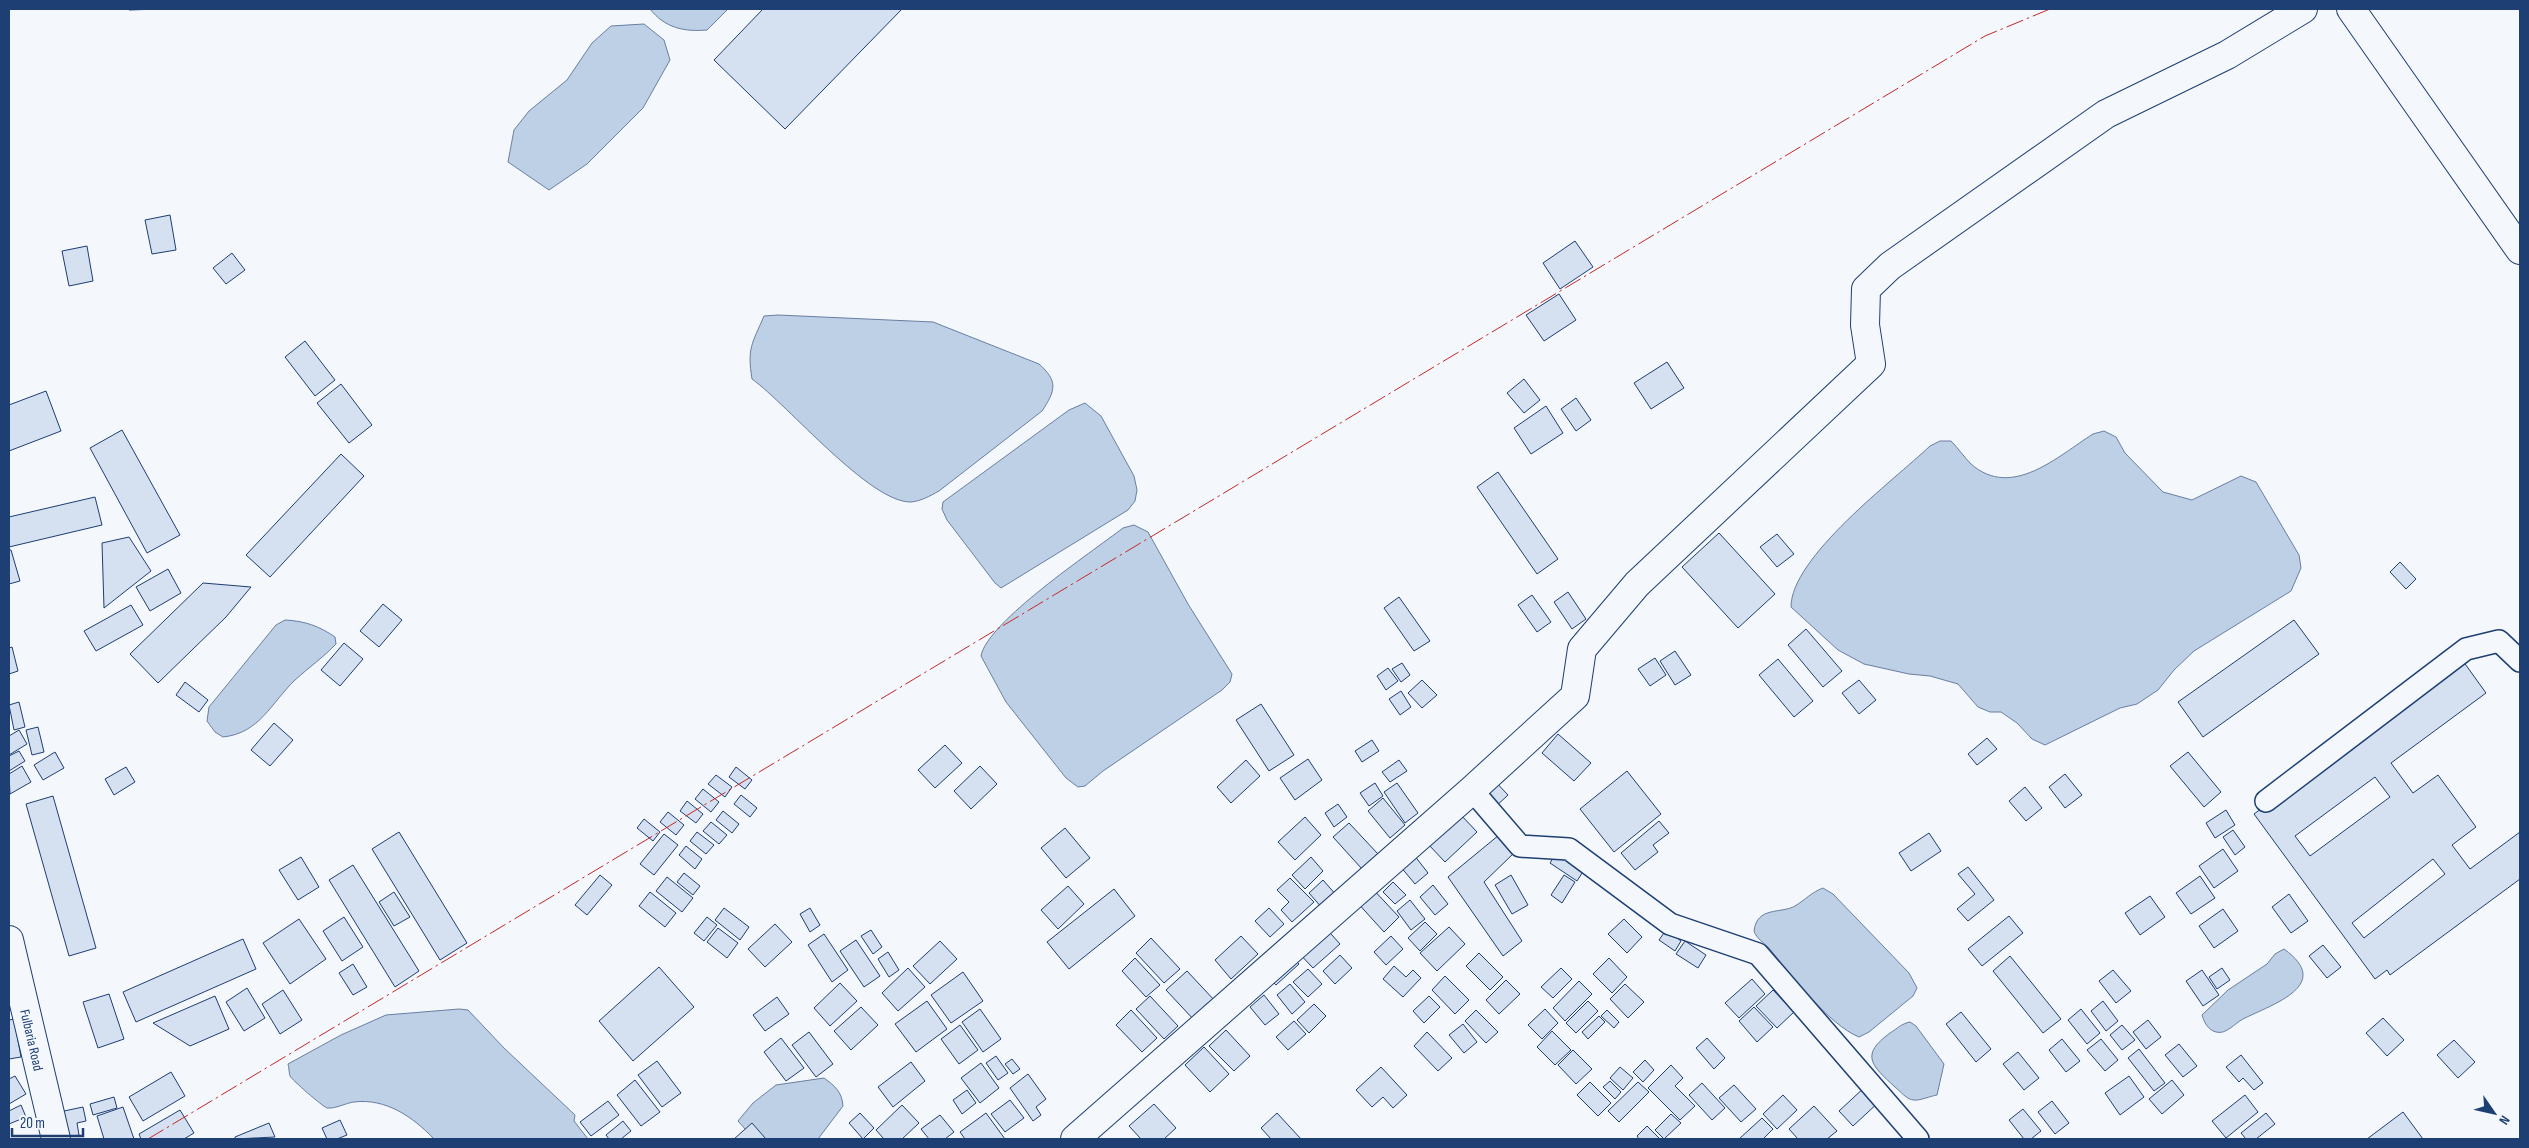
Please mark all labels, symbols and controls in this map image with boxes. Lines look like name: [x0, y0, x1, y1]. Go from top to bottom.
street label: Fulbaria Road: [16, 1008, 47, 1073]
north arrow: [2469, 1088, 2519, 1138]
scale bar: [12, 1106, 84, 1138]
text: N: [2495, 1112, 2514, 1128]
text: 20 m: [20, 1114, 45, 1133]

